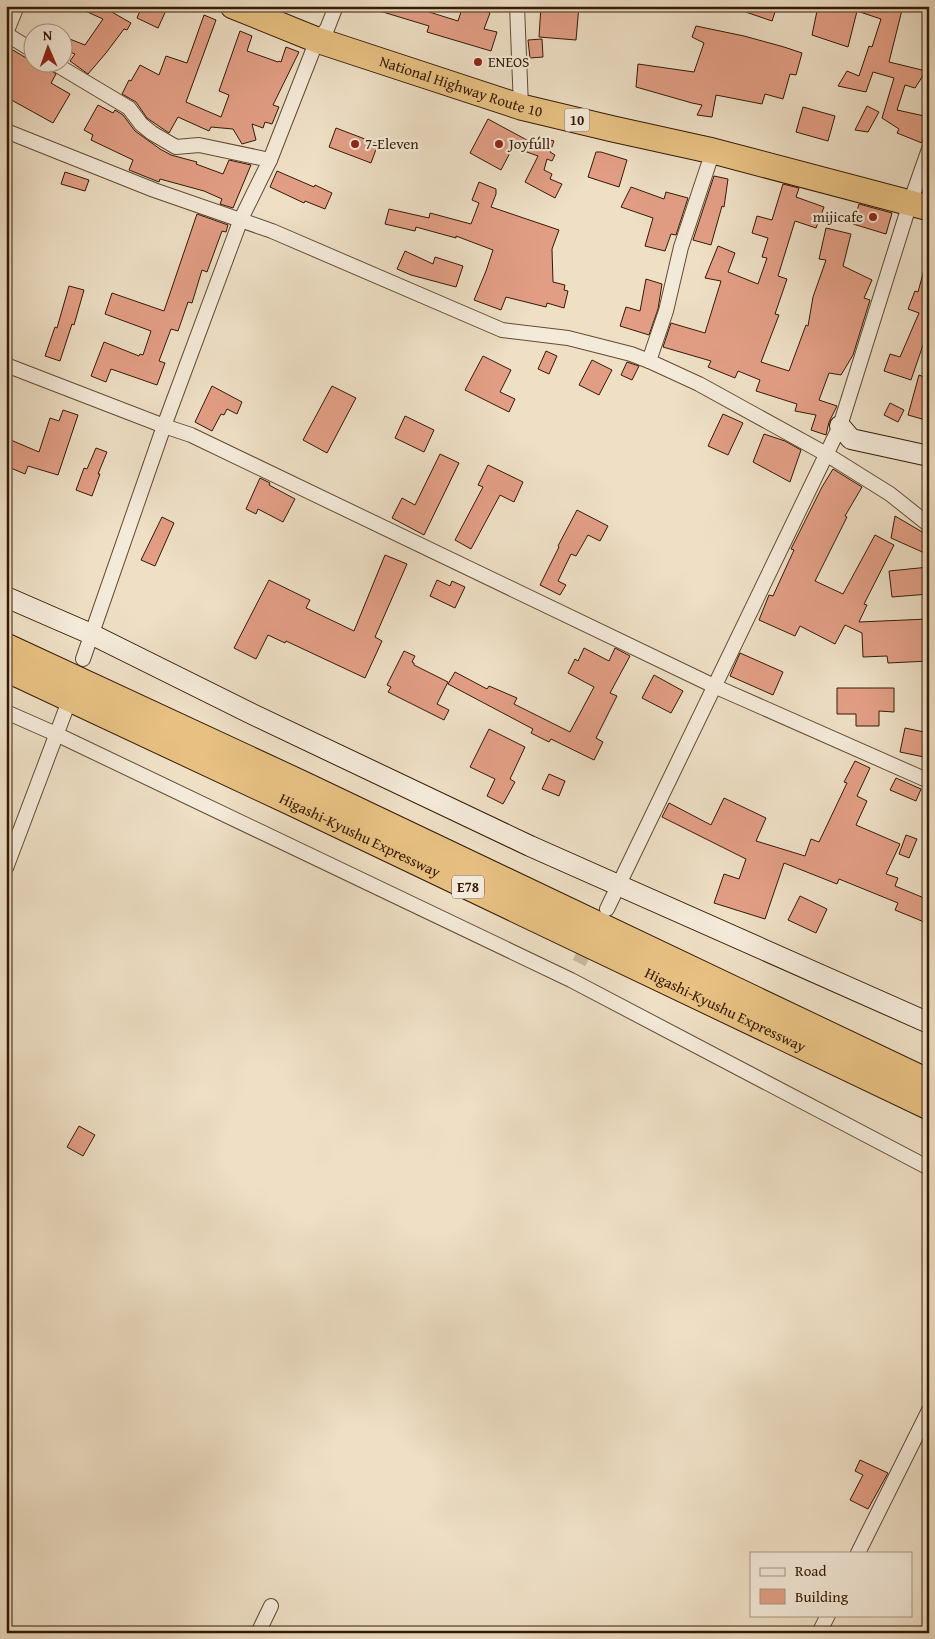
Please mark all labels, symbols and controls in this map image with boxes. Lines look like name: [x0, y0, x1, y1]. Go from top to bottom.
north arrow: [22, 22, 72, 72]
text: N: [43, 25, 53, 45]
street label: National Highway Route 10: [377, 50, 545, 122]
place label: ENEOS: [488, 51, 529, 72]
marker: ENEOS: [472, 56, 484, 68]
road number: 10: [564, 108, 590, 132]
place label: 7-Eleven: [365, 133, 419, 154]
place label: Joyfull: [507, 133, 550, 154]
marker: 7-Eleven: [349, 138, 361, 150]
marker: Joyfull: [493, 138, 505, 150]
place label: mijicafe: [813, 206, 863, 227]
marker: mijicafe: [867, 211, 879, 223]
street label: Higashi-Kyushu Expressway: [276, 788, 445, 883]
road number: E78: [452, 876, 484, 899]
street label: Higashi-Kyushu Expressway: [642, 962, 810, 1057]
legend: [750, 1552, 912, 1616]
text: Road: [795, 1560, 826, 1581]
text: Building: [795, 1586, 849, 1607]

